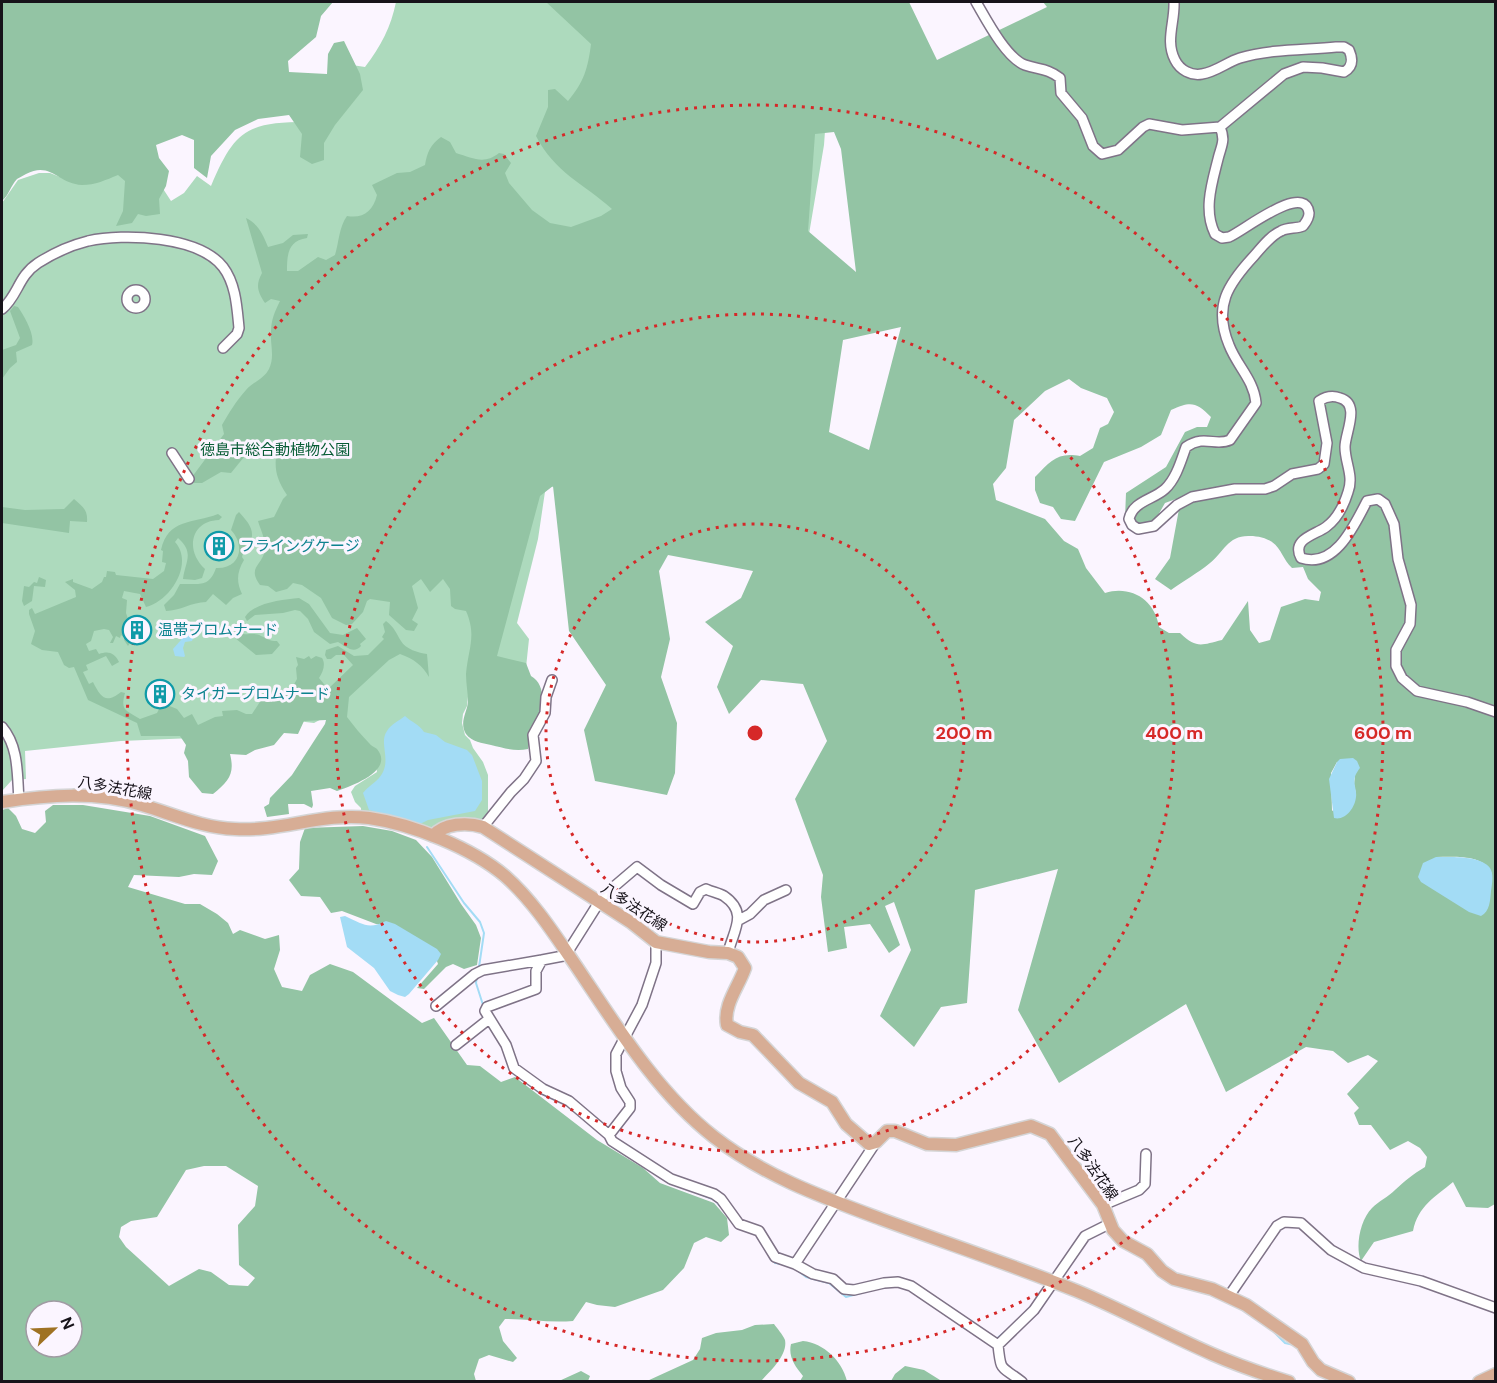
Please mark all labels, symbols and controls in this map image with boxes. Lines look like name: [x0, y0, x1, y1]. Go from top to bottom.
park label: 徳島市総合動植物公園: [200, 440, 350, 460]
building icon: フライングケージ: [203, 530, 235, 562]
place label: フライングケージ: [240, 536, 360, 556]
building icon: 温帯ブロムナード: [121, 614, 153, 646]
place label: 温帯ブロムナード: [158, 620, 278, 640]
building icon: タイガープロムナード: [144, 678, 176, 710]
place label: タイガープロムナード: [181, 684, 330, 704]
text: 200 m: [936, 721, 992, 745]
text: 400 m: [1145, 721, 1203, 745]
text: 600 m: [1354, 721, 1412, 745]
centre of rings: [745, 723, 765, 743]
street label: 八多法花線: [76, 772, 154, 804]
street label: 八多法花線: [597, 878, 671, 936]
street label: 八多法花線: [1063, 1132, 1123, 1204]
north arrow: [24, 1299, 84, 1359]
text: N: [55, 1314, 79, 1333]

